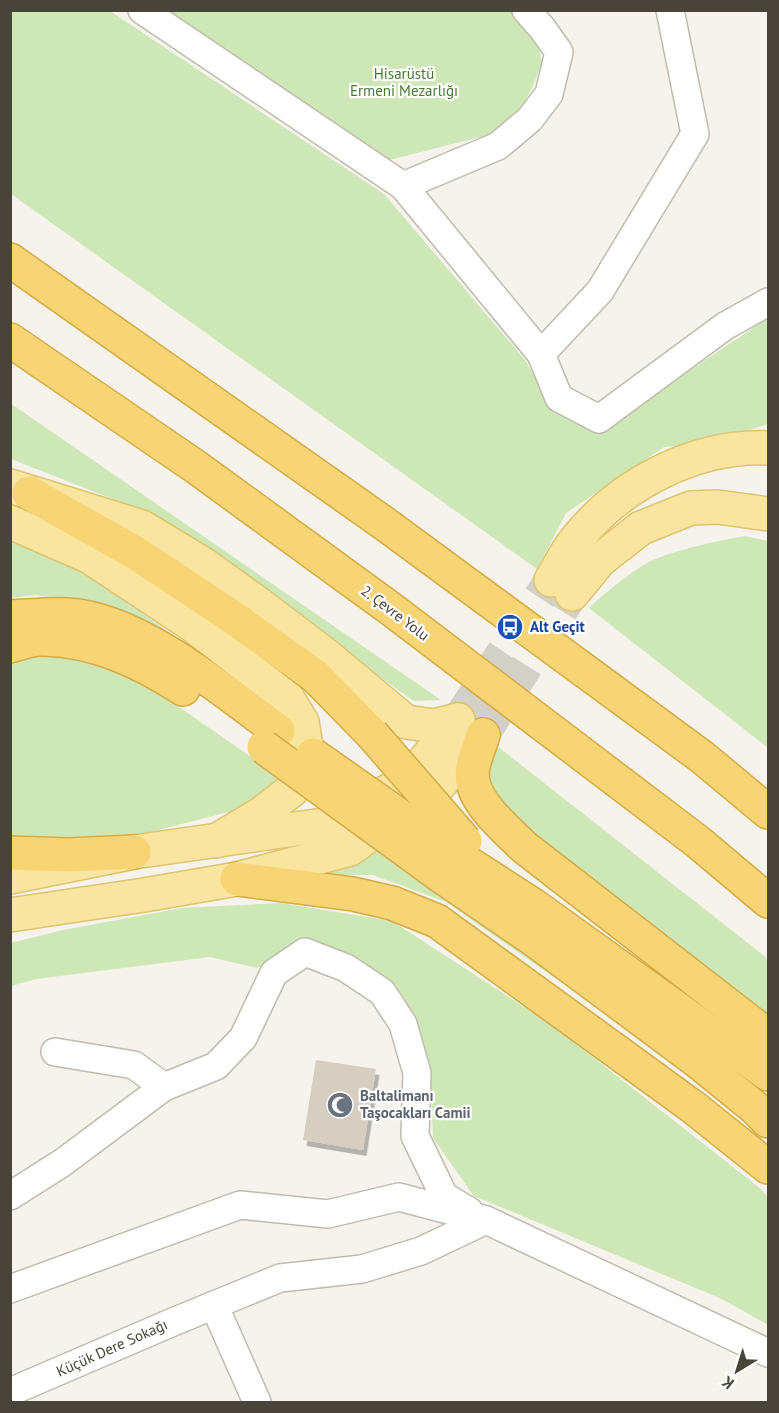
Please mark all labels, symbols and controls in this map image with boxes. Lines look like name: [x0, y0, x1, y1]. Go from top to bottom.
park label: Hisarüstü Ermeni Mezarlığı: [350, 64, 458, 100]
street label: 2. Çevre Yolu: [357, 581, 433, 644]
bus stop icon: Alt Geçit: [495, 612, 525, 642]
place label: Alt Geçit: [530, 617, 586, 636]
place label: Baltalimanı Taşocakları Camii: [360, 1086, 471, 1122]
mosque icon: Baltalimanı Taşocakları Camii: [325, 1090, 355, 1120]
street label: Küçük Dere Sokağı: [53, 1315, 170, 1381]
north arrow: [707, 1341, 767, 1401]
text: K: [718, 1372, 738, 1394]

